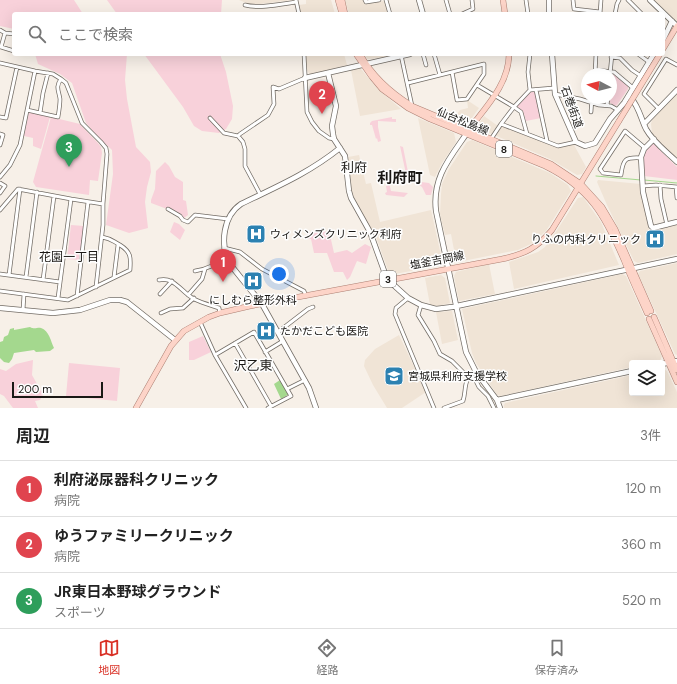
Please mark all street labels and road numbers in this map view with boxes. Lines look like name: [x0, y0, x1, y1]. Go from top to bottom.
street label: 石巻街道: [558, 84, 586, 130]
street label: 仙台松島線: [435, 104, 491, 138]
road number: 8: [496, 141, 512, 157]
street label: 塩釜吉岡線: [409, 248, 465, 272]
road number: 3: [380, 271, 396, 287]

